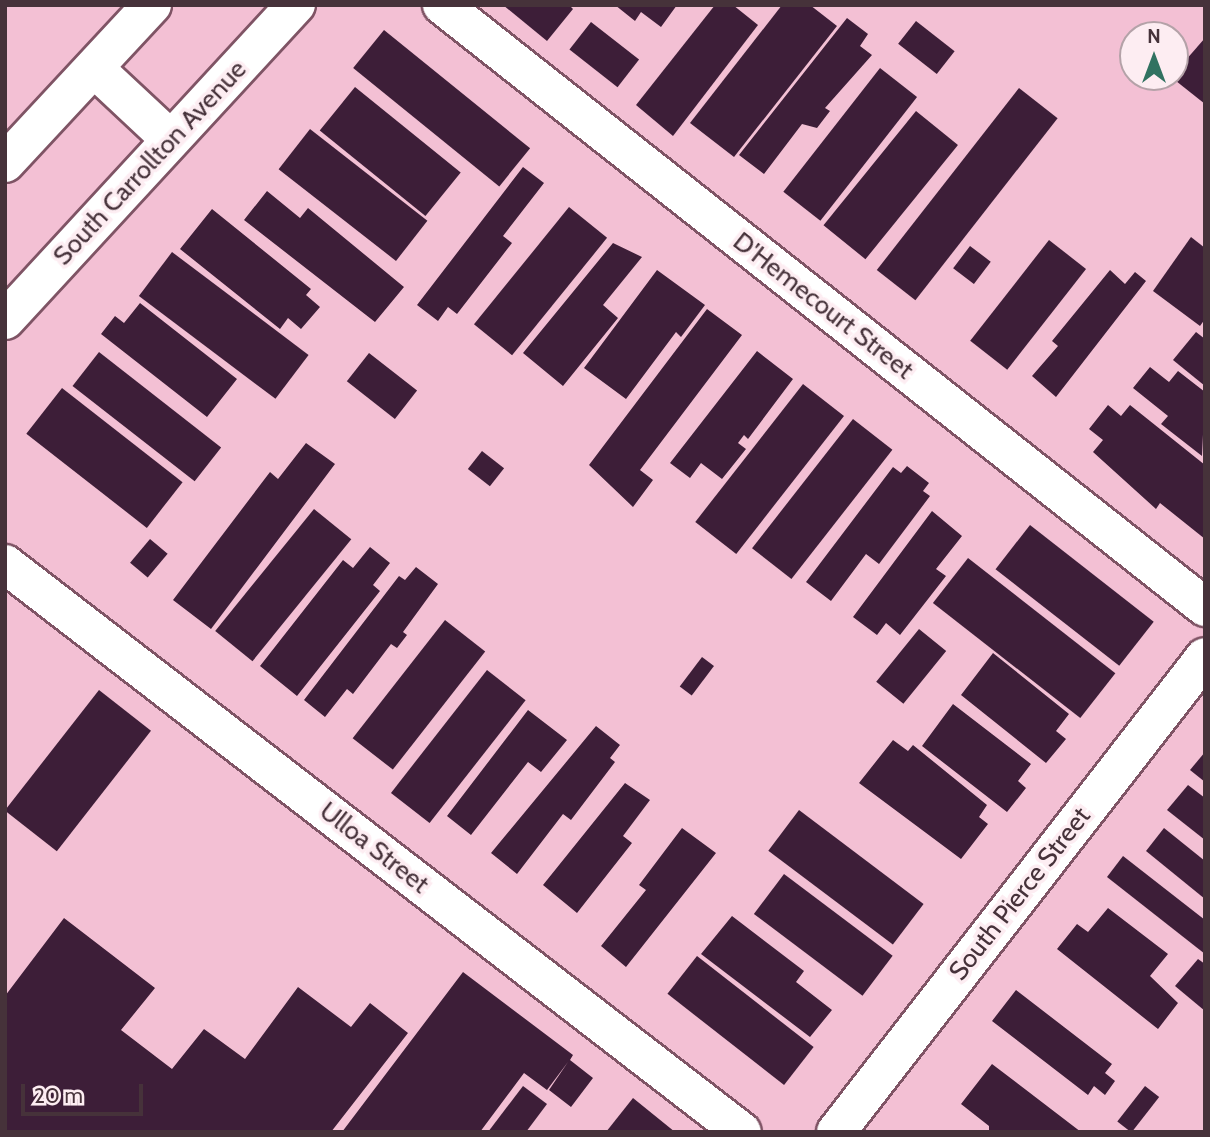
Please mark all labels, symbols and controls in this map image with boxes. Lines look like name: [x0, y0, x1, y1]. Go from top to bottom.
north arrow: [1119, 21, 1189, 91]
text: N: [1147, 25, 1161, 48]
street label: South Carrollton Avenue: [47, 54, 253, 272]
street label: D'Hemecourt Street: [727, 226, 919, 386]
street label: Ulloa Street: [313, 796, 435, 900]
street label: South Pierce Street: [943, 801, 1097, 987]
scale bar: [24, 1070, 147, 1114]
text: 20 m: [34, 1083, 83, 1108]

